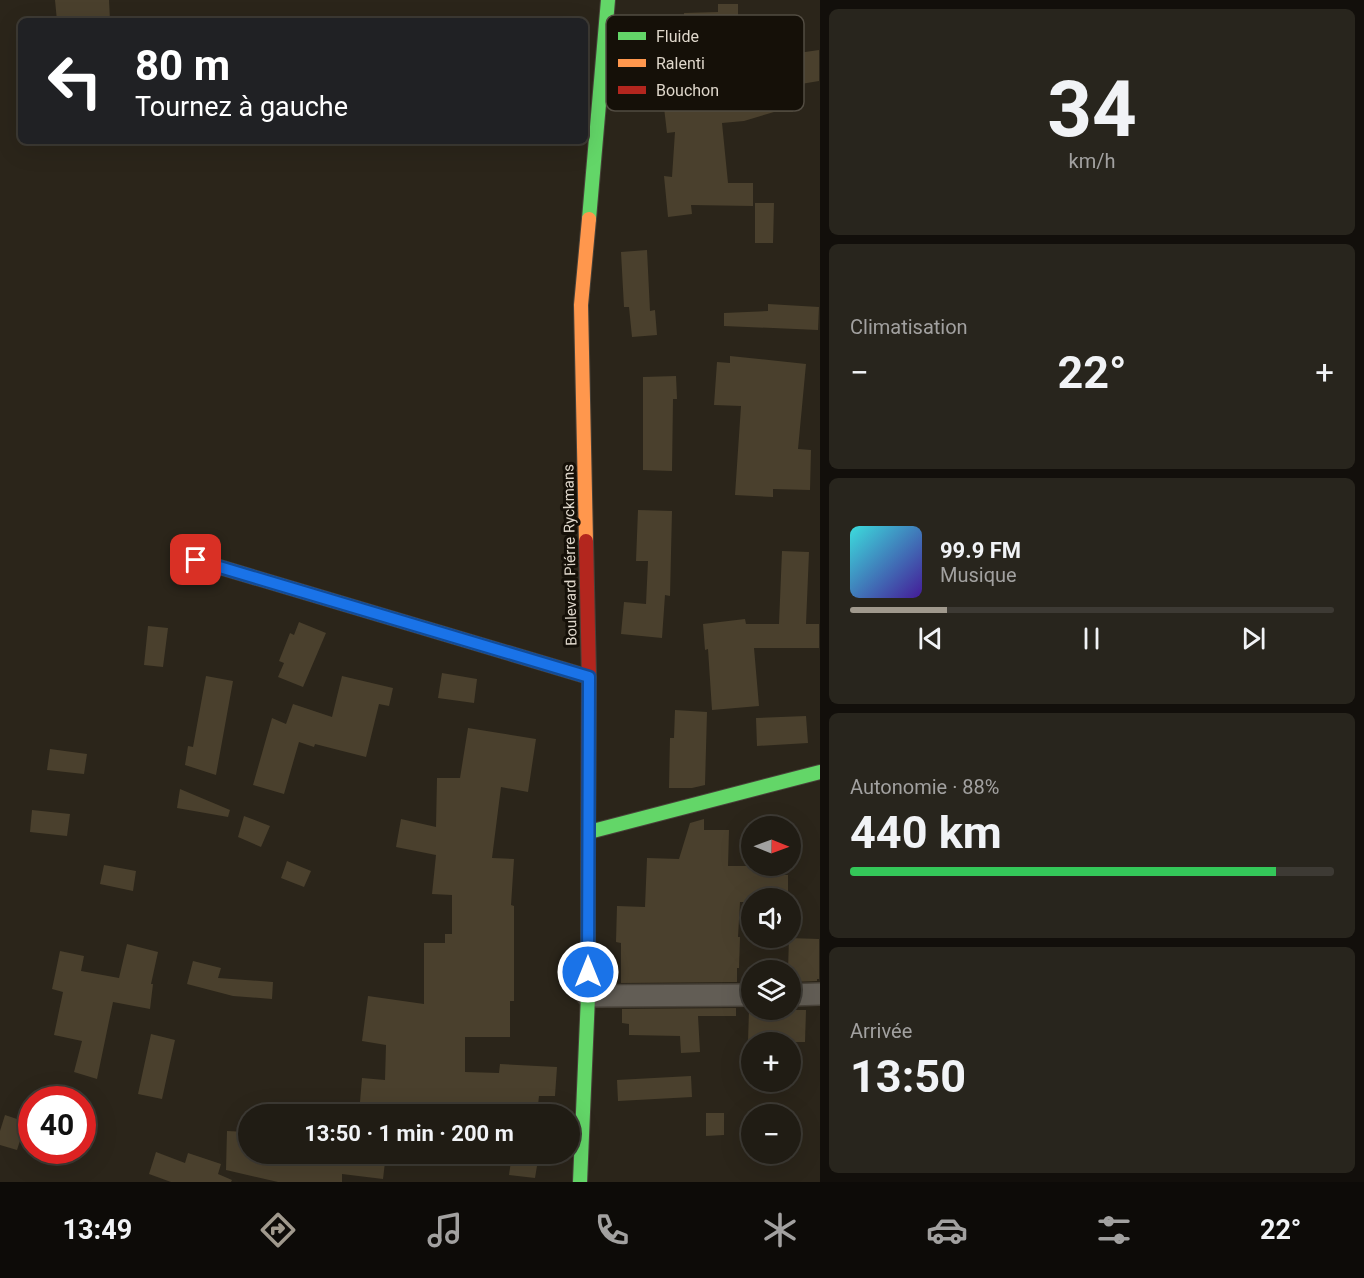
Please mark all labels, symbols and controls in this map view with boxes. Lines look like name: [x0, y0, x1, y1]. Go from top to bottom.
legend: [606, 15, 804, 111]
text: Fluide: [656, 27, 699, 46]
text: 80 m: [135, 41, 230, 90]
icon: left: [36, 42, 114, 120]
text: Ralenti: [656, 54, 705, 73]
text: 34: [1047, 64, 1137, 155]
text: Bouchon: [656, 81, 719, 100]
text: Tournez à gauche: [135, 91, 348, 123]
text: km/h: [1069, 149, 1115, 173]
text: Climatisation: [850, 315, 968, 339]
text: 22°: [1057, 346, 1127, 399]
text: −: [850, 353, 869, 392]
text: +: [1315, 353, 1334, 392]
street label: Boulevard Piérre Ryckmans: [559, 464, 581, 646]
pin: [170, 534, 221, 585]
text: 99.9 FM: [940, 538, 1021, 563]
icon: arrive: [179, 543, 212, 576]
text: Musique: [940, 563, 1017, 587]
icon: previous: [914, 622, 947, 655]
icon: pause: [1075, 622, 1108, 655]
icon: next: [1237, 622, 1270, 655]
text: Autonomie · 88%: [850, 775, 999, 799]
text: 440 km: [850, 806, 1002, 859]
north arrow: [741, 816, 801, 876]
map controls: [741, 816, 801, 1164]
button: sound: [741, 888, 801, 948]
position arrow: [556, 940, 620, 1004]
button: layers: [741, 960, 801, 1020]
text: Arrivée: [850, 1019, 912, 1043]
button: +: [741, 1032, 801, 1092]
text: 13:50: [850, 1050, 966, 1103]
speed limit sign: 40: [18, 1086, 96, 1164]
button: −: [741, 1104, 801, 1164]
text: 13:50 · 1 min · 200 m: [304, 1121, 514, 1146]
icon: directions: [257, 1209, 299, 1251]
icon: music: [424, 1209, 466, 1251]
icon: phone: [591, 1209, 633, 1251]
icon: climate: [759, 1209, 801, 1251]
icon: car: [926, 1209, 968, 1251]
icon: filters: [1093, 1209, 1135, 1251]
text: 13:49: [63, 1214, 132, 1246]
text: 22°: [1260, 1214, 1301, 1246]

